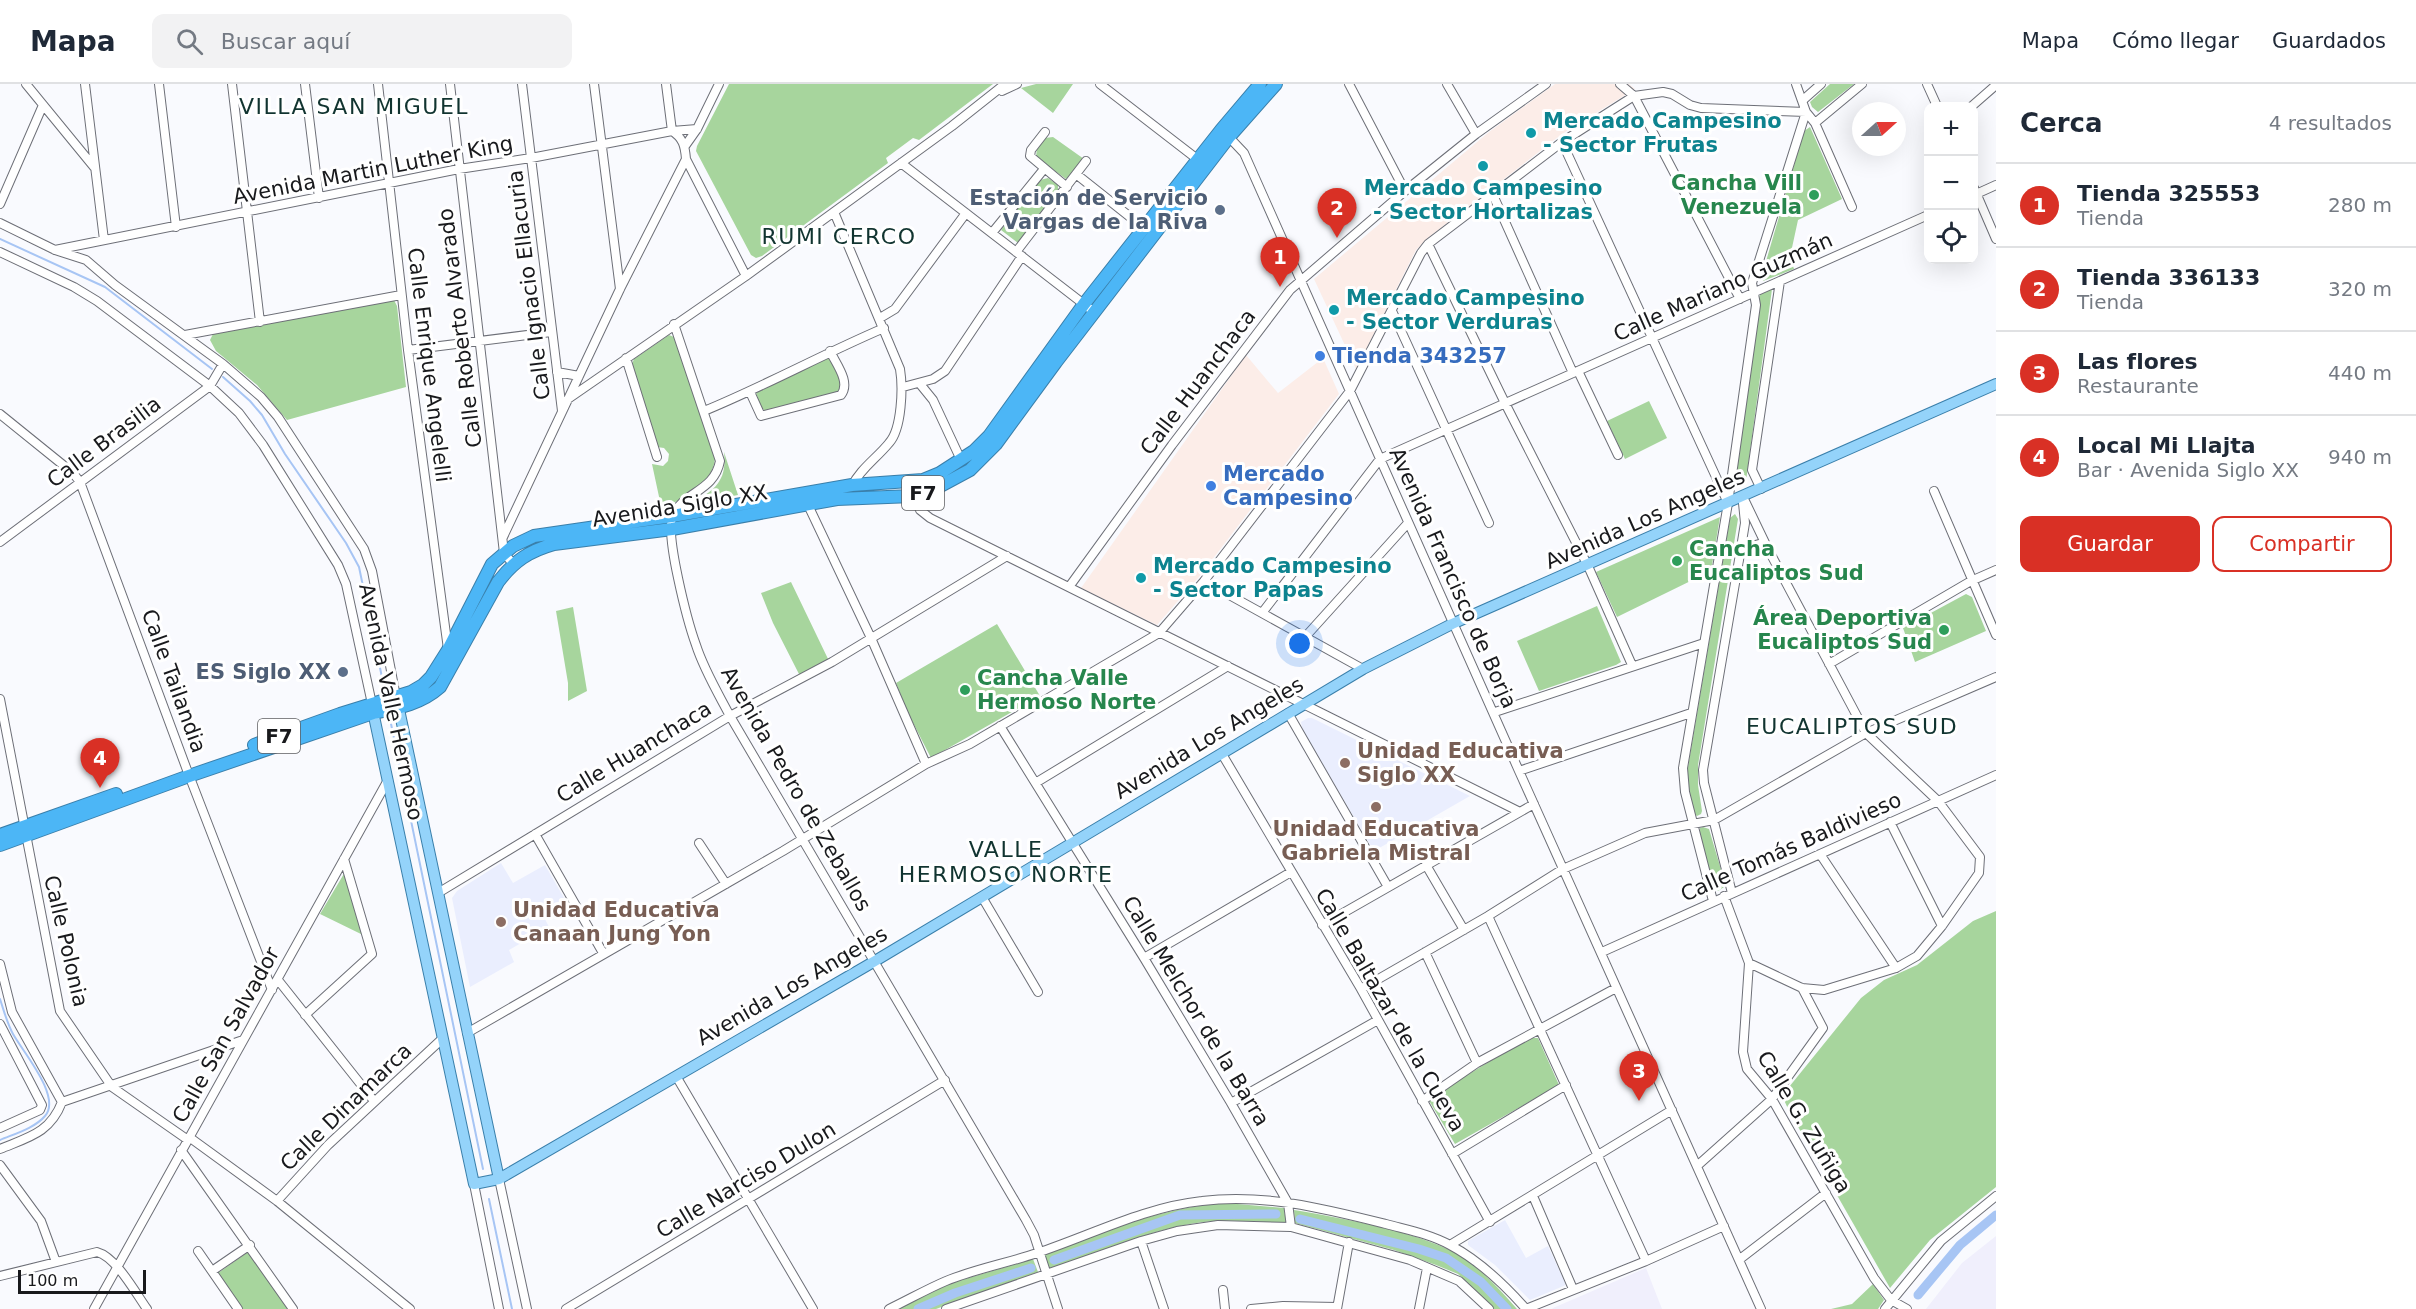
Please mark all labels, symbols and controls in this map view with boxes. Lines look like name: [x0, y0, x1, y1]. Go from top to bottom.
search box: [152, 14, 572, 68]
text: Mapa: [30, 25, 116, 58]
icon: search: [173, 25, 206, 58]
text: Buscar aquí: [221, 29, 350, 54]
text: Mapa: [2022, 29, 2079, 53]
text: Cómo llegar: [2112, 29, 2239, 53]
text: Guardados: [2272, 29, 2386, 53]
district label: VILLA SAN MIGUEL: [239, 94, 469, 119]
north arrow: [1852, 102, 1906, 156]
map controls: [1924, 102, 1978, 264]
button: +: [1924, 102, 1978, 156]
text: Cerca: [2020, 108, 2103, 138]
place label: Mercado Campesino - Sector Frutas: [1543, 109, 1782, 157]
text: 4 resultados: [2269, 111, 2392, 135]
marker: Mercado Campesino - Sector Frutas: [1524, 126, 1538, 140]
street label: Avenida Martin Luther King: [231, 131, 515, 209]
button: −: [1924, 156, 1978, 210]
marker: Mercado Campesino - Sector Hortalizas: [1476, 159, 1490, 173]
street label: Calle Ignacio Ellacuria: [503, 169, 555, 401]
place label: Cancha Vill Venezuela: [1671, 171, 1802, 219]
place label: Mercado Campesino - Sector Hortalizas: [1364, 176, 1602, 224]
text: Tienda 325553: [2077, 181, 2260, 206]
place label: Estación de Servicio Vargas de la Riva: [969, 186, 1208, 234]
pin: 2: [1318, 188, 1356, 238]
marker: Cancha Vill Venezuela: [1807, 188, 1821, 202]
text: 1: [2033, 193, 2046, 217]
text: 280 m: [2328, 193, 2392, 217]
marker: Estación de Servicio Vargas de la Riva: [1213, 203, 1227, 217]
text: Tienda: [2077, 206, 2144, 230]
street label: Calle Roberto Alvarado: [433, 207, 487, 449]
button: locate: [1924, 210, 1978, 264]
district label: RUMI CERCO: [762, 224, 916, 249]
street label: Calle Mariano Guzmán: [1610, 228, 1836, 346]
pin: 1: [1260, 238, 1300, 287]
street label: Calle Enrique Angelelli: [403, 246, 455, 484]
text: Tienda 336133: [2077, 265, 2260, 290]
text: 2: [2033, 277, 2046, 301]
text: 320 m: [2328, 277, 2392, 301]
place label: Mercado Campesino - Sector Verduras: [1346, 286, 1585, 334]
text: Tienda: [2077, 290, 2144, 314]
marker: Mercado Campesino - Sector Verduras: [1327, 303, 1341, 317]
street label: Calle Huanchaca: [1135, 304, 1261, 460]
place label: Tienda 343257: [1332, 344, 1507, 368]
marker: Tienda 343257: [1313, 349, 1327, 363]
text: Las flores: [2077, 349, 2198, 374]
text: 3: [2033, 361, 2046, 385]
text: 440 m: [2328, 361, 2392, 385]
text: Restaurante: [2077, 374, 2199, 398]
street label: Calle Brasilia: [42, 391, 166, 493]
text: Local Mi Llajta: [2077, 433, 2256, 458]
street label: Avenida Francisco de Borja: [1385, 444, 1521, 712]
text: 4: [2033, 445, 2046, 469]
text: 940 m: [2328, 445, 2392, 469]
text: Bar · Avenida Siglo XX: [2077, 458, 2299, 482]
place label: Mercado Campesino: [1223, 462, 1353, 510]
street label: Avenida Los Angeles: [1541, 464, 1749, 574]
road number: F7: [902, 476, 944, 510]
marker: Mercado Campesino: [1204, 479, 1218, 493]
street label: Avenida Siglo XX: [591, 480, 769, 532]
button: Guardar: [2020, 516, 2200, 572]
button: Compartir: [2212, 516, 2392, 572]
place label: Cancha Eucaliptos Sud: [1689, 537, 1864, 585]
place label: Mercado Campesino - Sector Papas: [1153, 554, 1392, 602]
marker: Cancha Eucaliptos Sud: [1670, 554, 1684, 568]
marker: Mercado Campesino - Sector Papas: [1134, 571, 1148, 585]
street label: Avenida Valle Hermoso: [354, 581, 428, 823]
place label: Área Deportiva Eucaliptos Sud: [1753, 605, 1932, 654]
street label: Calle Tailandia: [137, 606, 211, 756]
marker: Área Deportiva Eucaliptos Sud: [1937, 623, 1951, 637]
your location: [1285, 629, 1314, 658]
place label: ES Siglo XX: [196, 660, 331, 684]
street label: Avenida Pedro de Zeballos: [716, 663, 876, 915]
marker: ES Siglo XX: [336, 665, 350, 679]
place label: Cancha Valle Hermoso Norte: [977, 666, 1156, 714]
street label: Avenida Los Angeles: [1110, 672, 1308, 804]
marker: Cancha Valle Hermoso Norte: [958, 683, 972, 697]
street label: Calle Huanchaca: [552, 696, 716, 808]
district label: EUCALIPTOS SUD: [1746, 714, 1958, 739]
road number: F7: [258, 719, 300, 753]
pin: 4: [80, 738, 120, 788]
place label: Unidad Educativa Siglo XX: [1357, 739, 1564, 787]
marker: Unidad Educativa Siglo XX: [1338, 756, 1352, 770]
street label: Calle Tomás Baldivieso: [1677, 787, 1905, 907]
marker: Unidad Educativa Gabriela Mistral: [1369, 800, 1383, 814]
place label: Unidad Educativa Gabriela Mistral: [1273, 817, 1479, 865]
district label: VALLE HERMOSO NORTE: [899, 837, 1113, 887]
street label: Calle Polonia: [39, 873, 93, 1009]
street label: Calle Baltazar de la Cueva: [1310, 884, 1470, 1136]
street label: Calle Melchor de la Barra: [1118, 892, 1274, 1130]
place label: Unidad Educativa Canaan Jung Yon: [513, 898, 720, 946]
marker: Unidad Educativa Canaan Jung Yon: [494, 915, 508, 929]
street label: Avenida Los Angeles: [693, 922, 891, 1050]
street label: Calle San Salvador: [168, 943, 284, 1127]
street label: Calle Dinamarca: [275, 1038, 417, 1176]
street label: Calle G. Zuñiga: [1752, 1047, 1856, 1197]
pin: 3: [1620, 1052, 1658, 1101]
street label: Calle Narciso Dulon: [652, 1117, 840, 1243]
scale bar: [18, 1267, 146, 1294]
text: 100 m: [27, 1271, 78, 1290]

